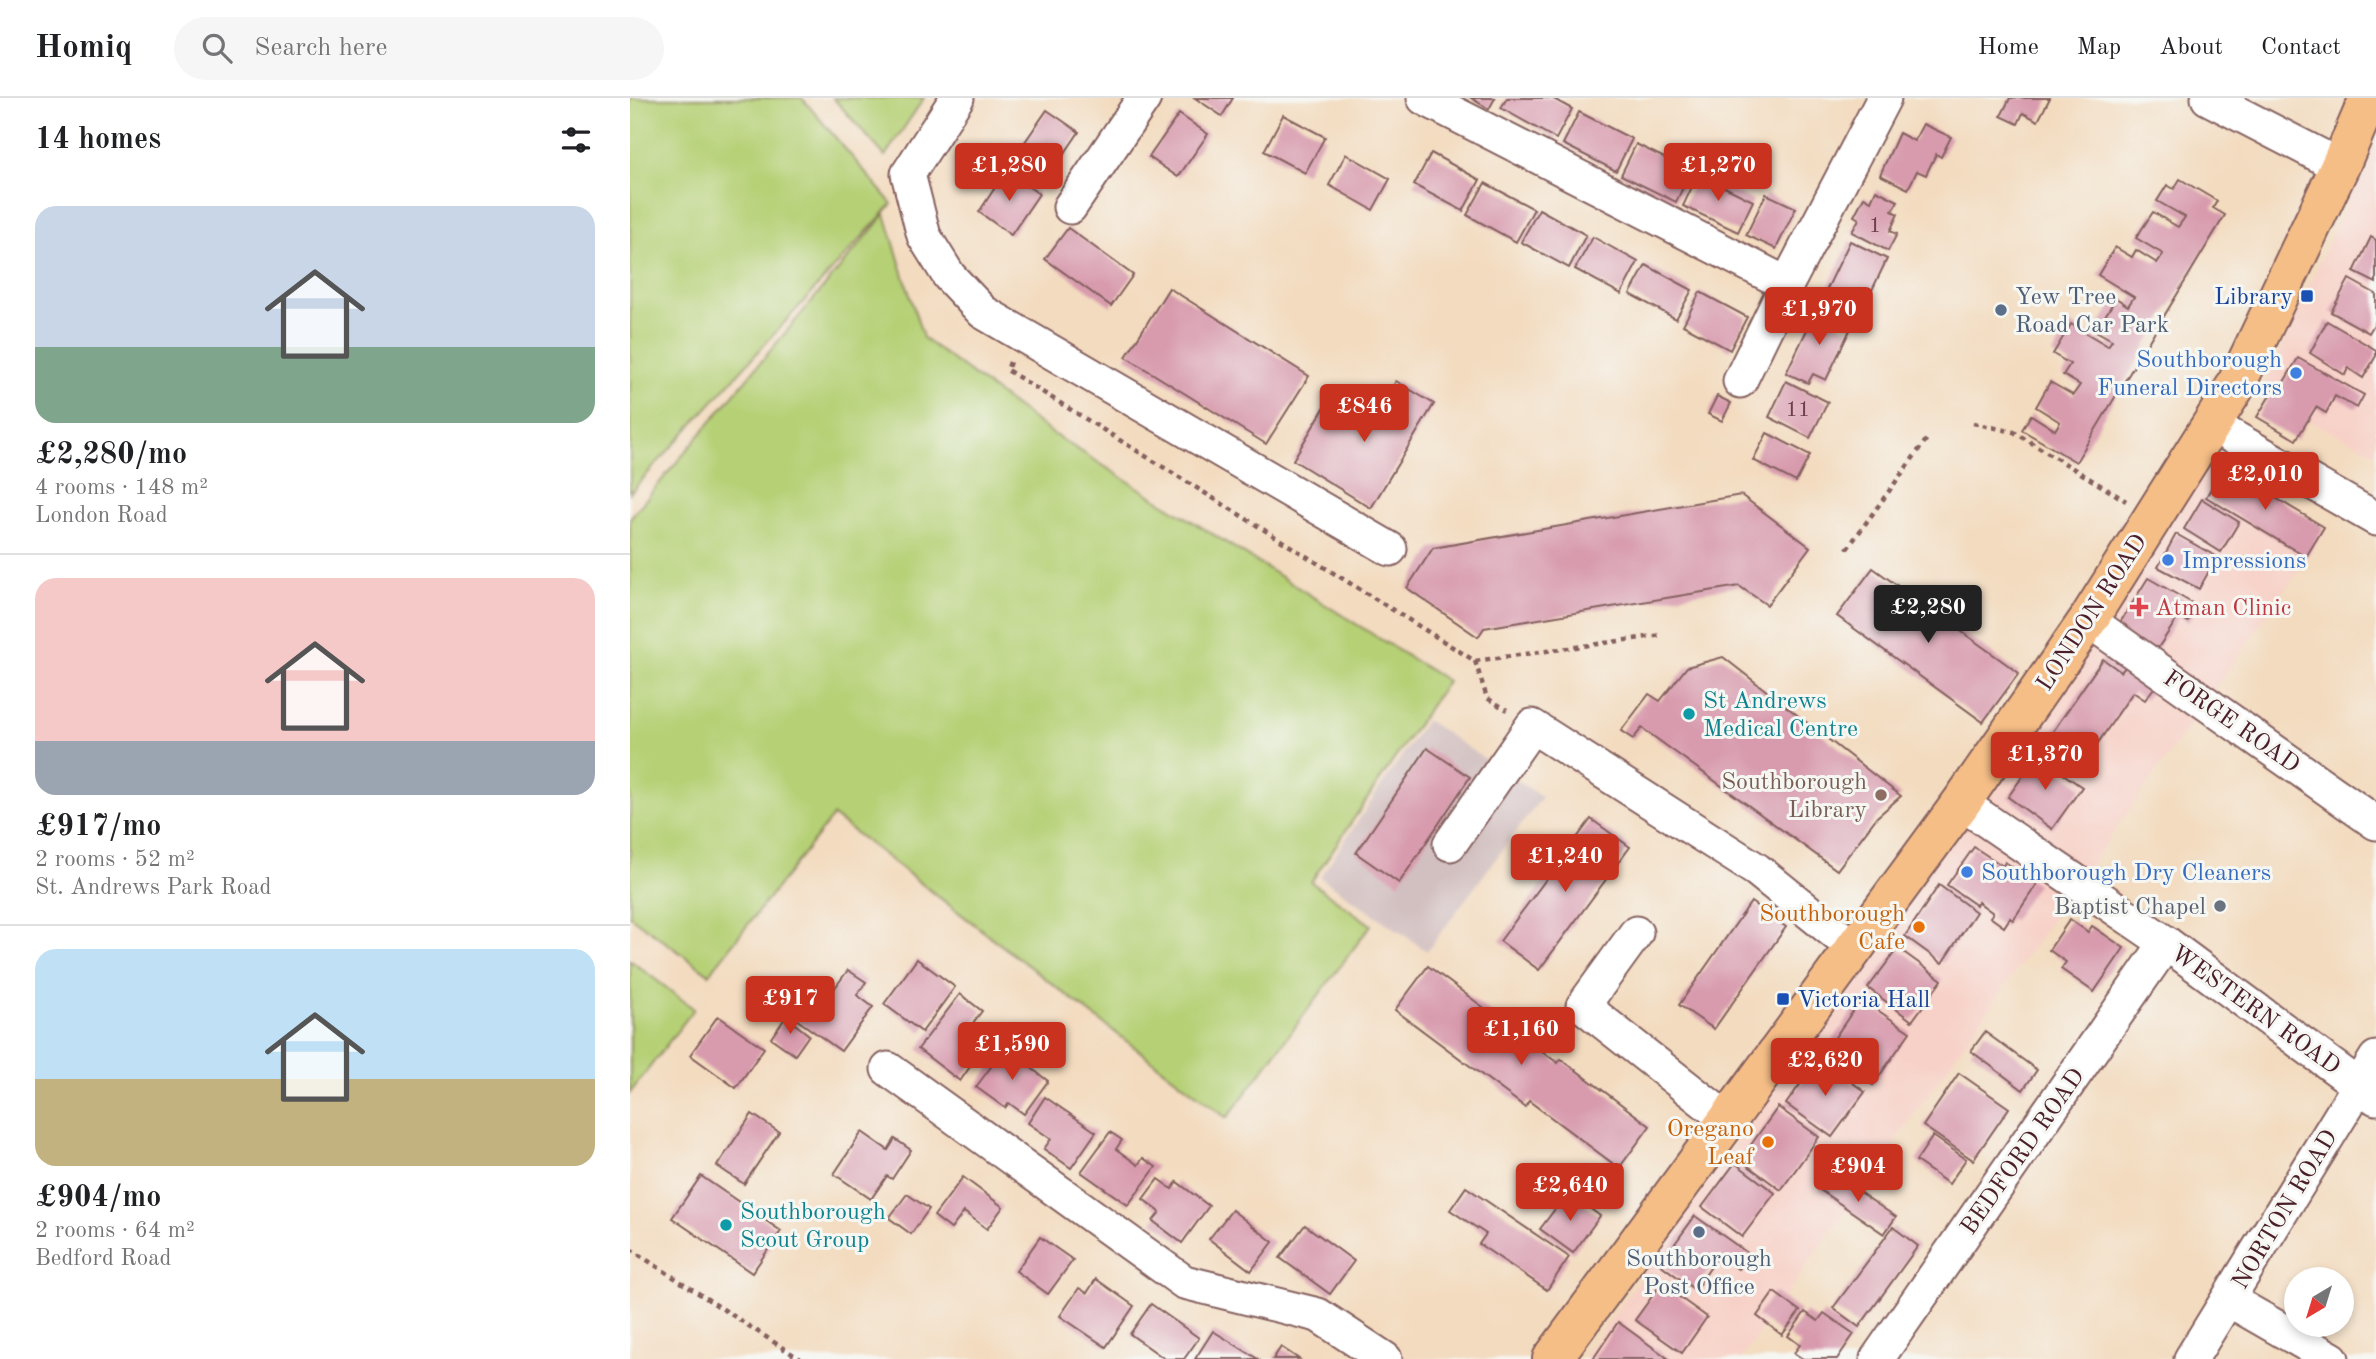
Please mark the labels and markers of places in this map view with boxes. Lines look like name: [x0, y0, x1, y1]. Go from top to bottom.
pin: £1,280: [952, 144, 1066, 203]
pin: £1,270: [1661, 144, 1775, 203]
place label: Yew Tree Road Car Park: [2015, 286, 2169, 338]
place label: Library: [2214, 286, 2293, 310]
pin: £1,970: [1762, 288, 1876, 347]
marker: Library: [2299, 288, 2315, 304]
marker: Yew Tree Road Car Park: [1993, 302, 2009, 318]
place label: Southborough Funeral Directors: [2097, 349, 2282, 401]
marker: Southborough Funeral Directors: [2288, 365, 2304, 381]
pin: £846: [1323, 384, 1405, 444]
pin: £2,010: [2208, 452, 2322, 512]
place label: Impressions: [2182, 550, 2306, 574]
marker: Impressions: [2160, 552, 2176, 568]
pin: £2,280: [1871, 586, 1985, 645]
marker: Atman Clinic: [2129, 597, 2149, 617]
place label: Atman Clinic: [2155, 597, 2291, 621]
place label: St Andrews Medical Centre: [1703, 690, 1858, 742]
marker: St Andrews Medical Centre: [1681, 706, 1697, 722]
pin: £1,370: [1988, 732, 2102, 792]
place label: Southborough Library: [1721, 771, 1867, 823]
marker: Southborough Library: [1873, 787, 1889, 803]
pin: £1,240: [1508, 834, 1622, 894]
place label: Southborough Dry Cleaners: [1981, 862, 2271, 886]
marker: Southborough Dry Cleaners: [1959, 864, 1975, 880]
place label: Baptist Chapel: [2054, 896, 2206, 920]
marker: Baptist Chapel: [2212, 898, 2228, 914]
place label: Southborough Cafe: [1759, 903, 1905, 955]
marker: Southborough Cafe: [1911, 919, 1927, 935]
pin: £917: [749, 976, 831, 1036]
place label: Victoria Hall: [1797, 989, 1930, 1013]
marker: Victoria Hall: [1775, 991, 1791, 1007]
pin: £1,160: [1464, 1007, 1578, 1067]
pin: £1,590: [955, 1023, 1069, 1082]
pin: £2,620: [1768, 1038, 1882, 1098]
place label: Oregano Leaf: [1667, 1118, 1755, 1170]
marker: Oregano Leaf: [1760, 1134, 1776, 1150]
pin: £904: [1817, 1144, 1899, 1204]
pin: £2,640: [1513, 1164, 1627, 1223]
place label: Southborough Scout Group: [740, 1201, 886, 1253]
marker: Southborough Scout Group: [718, 1217, 734, 1233]
marker: Southborough Post Office: [1691, 1224, 1707, 1240]
place label: Southborough Post Office: [1626, 1248, 1772, 1300]

